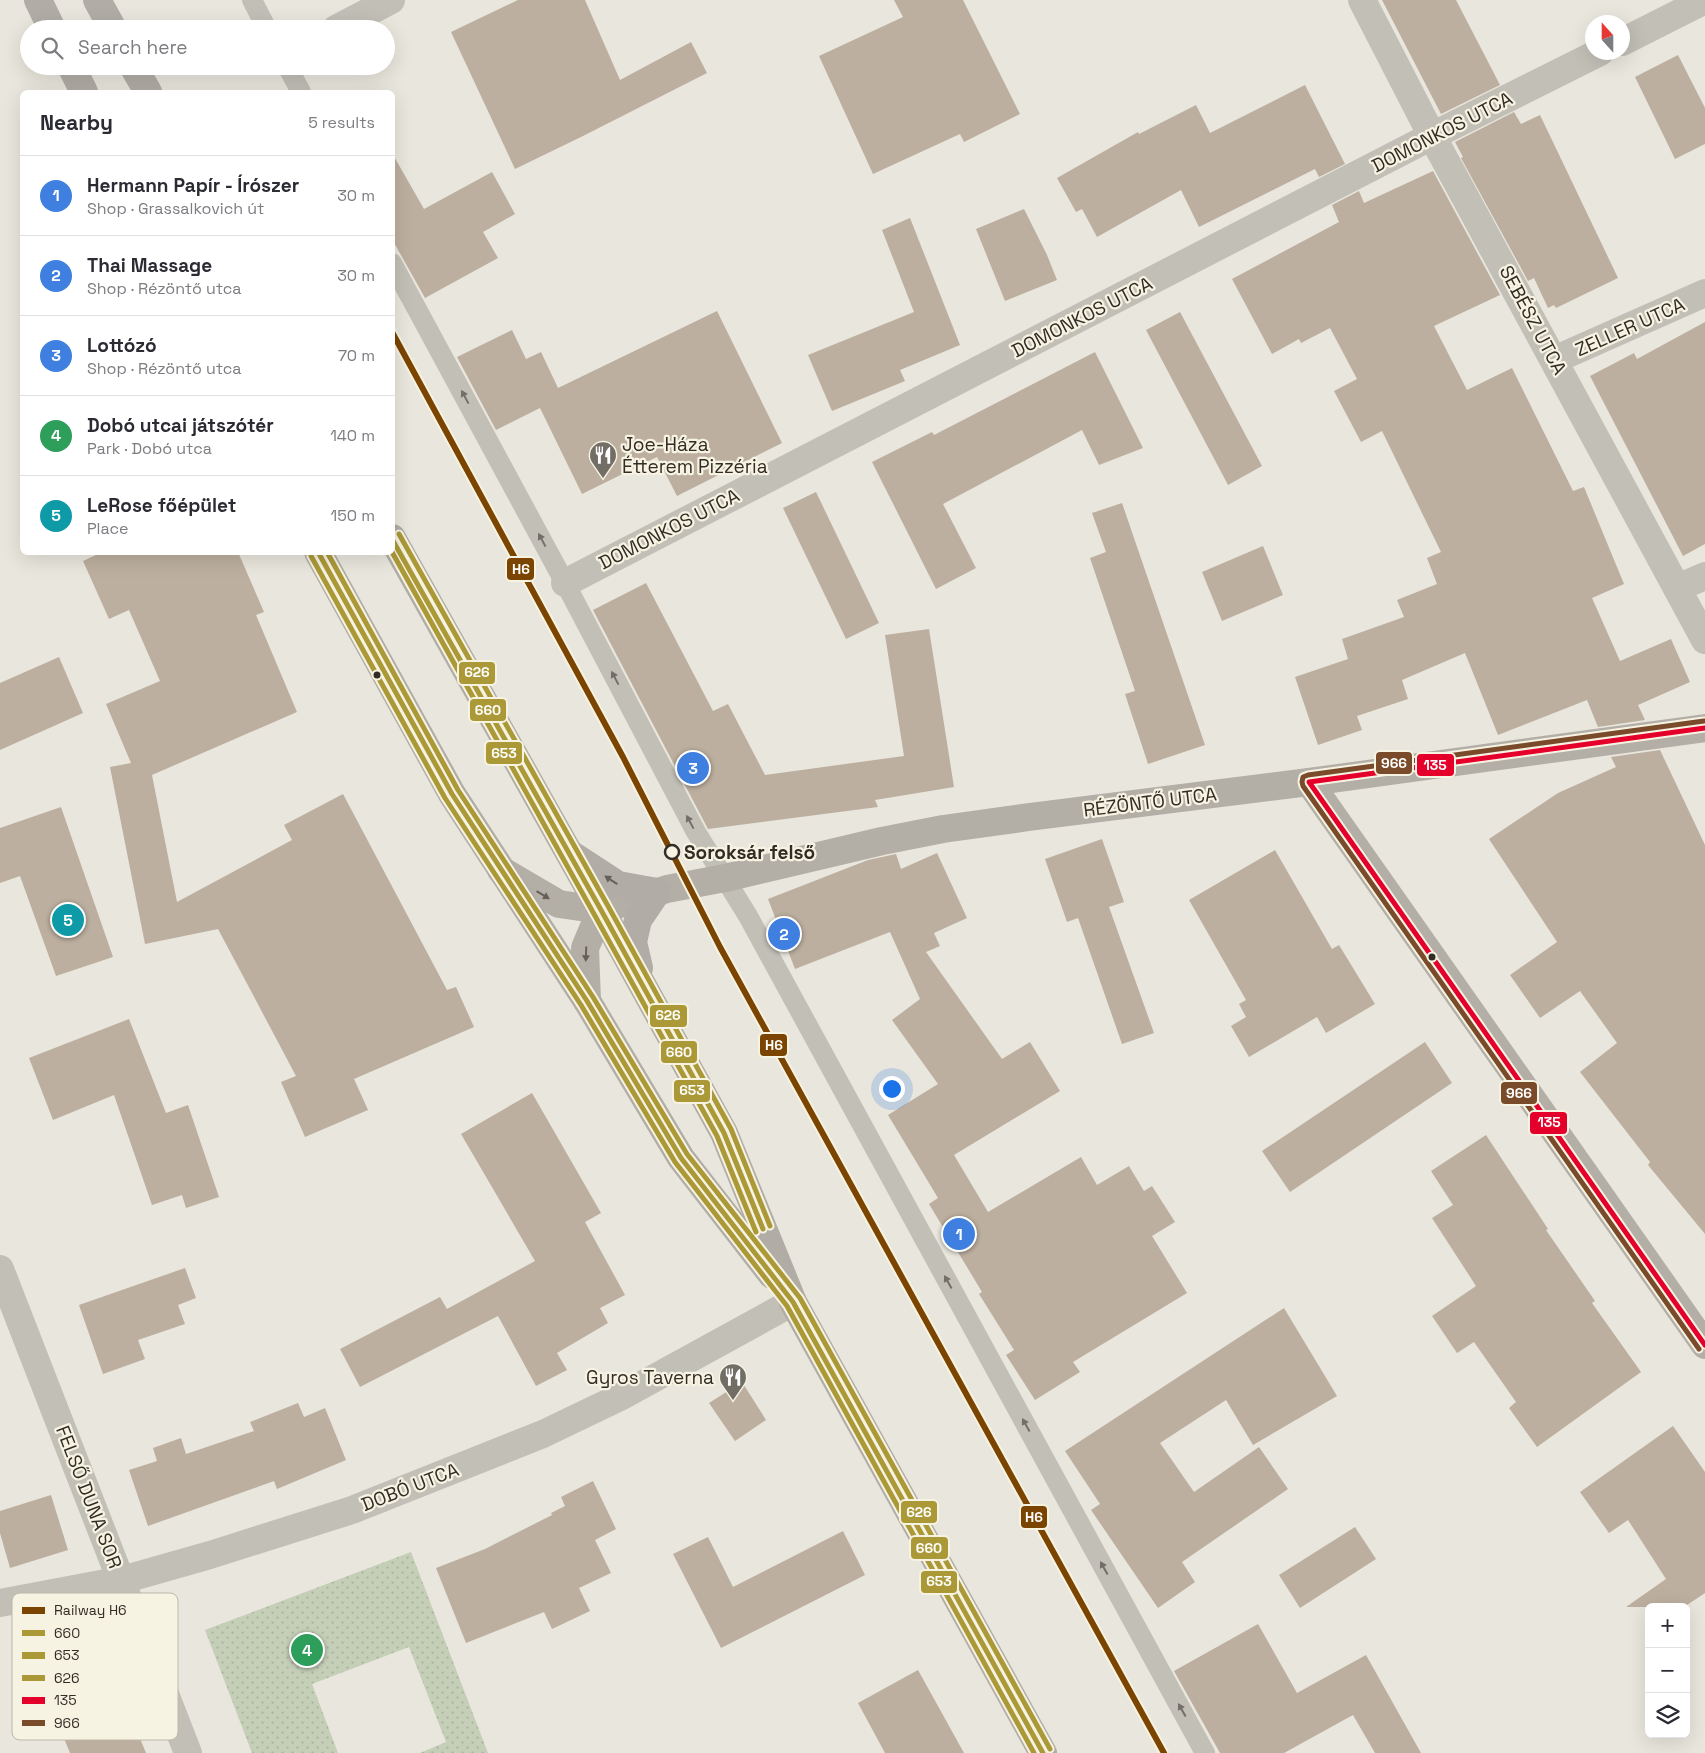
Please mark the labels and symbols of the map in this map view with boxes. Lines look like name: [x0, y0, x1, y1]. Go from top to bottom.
north arrow: [1585, 15, 1630, 60]
street label: DOMONKOS UTCA: [1367, 86, 1517, 178]
street label: SEBÉSZ UTCA: [1494, 261, 1572, 379]
street label: DOMONKOS UTCA: [1007, 271, 1157, 363]
street label: ZELLER UTCA: [1571, 292, 1689, 362]
one-way arrow: [461, 390, 469, 404]
place label: Joe-Háza Étterem Pizzéria: [622, 432, 768, 479]
restaurant icon: Joe-Háza Étterem Pizzéria: [588, 440, 618, 479]
street label: DOMONKOS UTCA: [594, 483, 744, 575]
one-way arrow: [538, 533, 546, 547]
line badge: H6: [506, 557, 535, 581]
text: H6: [512, 560, 530, 578]
line badge: 626: [458, 661, 496, 685]
text: 626: [464, 663, 490, 681]
unlabelled marker: [372, 670, 382, 680]
one-way arrow: [611, 670, 619, 685]
line badge: 660: [469, 698, 507, 722]
text: 660: [475, 701, 501, 719]
line badge: 653: [485, 741, 523, 765]
text: 653: [491, 744, 517, 762]
pin: 3: [677, 749, 709, 787]
line badge: 966: [1375, 751, 1413, 775]
line badge: 135: [1416, 753, 1455, 777]
text: 966: [1381, 754, 1407, 772]
text: 135: [1423, 756, 1447, 774]
street label: RÉZÖNTŐ UTCA: [1082, 781, 1218, 823]
one-way arrow: [686, 814, 694, 829]
place label: Soroksár felső: [684, 840, 815, 865]
marker: Soroksár felső: [664, 844, 680, 860]
one-way arrow: [604, 875, 617, 885]
one-way arrow: [537, 890, 550, 899]
pin: 5: [52, 901, 84, 939]
pin: 2: [768, 915, 800, 953]
one-way arrow: [581, 946, 589, 962]
unlabelled marker: [1427, 952, 1437, 962]
line badge: 626: [649, 1004, 688, 1028]
text: 626: [655, 1006, 681, 1024]
line badge: H6: [759, 1033, 788, 1057]
text: H6: [765, 1036, 783, 1054]
line badge: 660: [660, 1040, 698, 1064]
text: 660: [666, 1043, 692, 1061]
your location: [879, 1076, 905, 1102]
line badge: 653: [673, 1079, 711, 1103]
text: 653: [679, 1081, 705, 1099]
line badge: 966: [1500, 1081, 1538, 1105]
text: 966: [1506, 1084, 1532, 1102]
line badge: 135: [1529, 1111, 1568, 1135]
text: 135: [1537, 1113, 1561, 1131]
pin: 1: [943, 1215, 975, 1253]
one-way arrow: [944, 1275, 952, 1290]
restaurant icon: Gyros Taverna: [718, 1362, 748, 1401]
place label: Gyros Taverna: [586, 1365, 714, 1390]
one-way arrow: [1022, 1418, 1030, 1432]
street label: FELSŐ DUNA SOR: [50, 1422, 128, 1572]
street label: DOBÓ UTCA: [358, 1457, 462, 1517]
line badge: 626: [900, 1500, 938, 1524]
text: 626: [906, 1503, 932, 1521]
line badge: H6: [1020, 1505, 1048, 1529]
text: H6: [1025, 1508, 1043, 1526]
line badge: 660: [910, 1536, 949, 1560]
text: 660: [916, 1539, 942, 1557]
one-way arrow: [1100, 1560, 1108, 1575]
line badge: 653: [920, 1570, 958, 1594]
text: 653: [926, 1572, 952, 1590]
legend: [12, 1593, 178, 1740]
text: Railway H6: [54, 1601, 127, 1619]
text: 660: [54, 1624, 80, 1642]
pin: 4: [291, 1631, 323, 1669]
text: 653: [54, 1646, 79, 1664]
text: 626: [54, 1669, 80, 1687]
text: 135: [54, 1691, 77, 1709]
one-way arrow: [1178, 1703, 1186, 1718]
text: 966: [54, 1714, 80, 1732]

